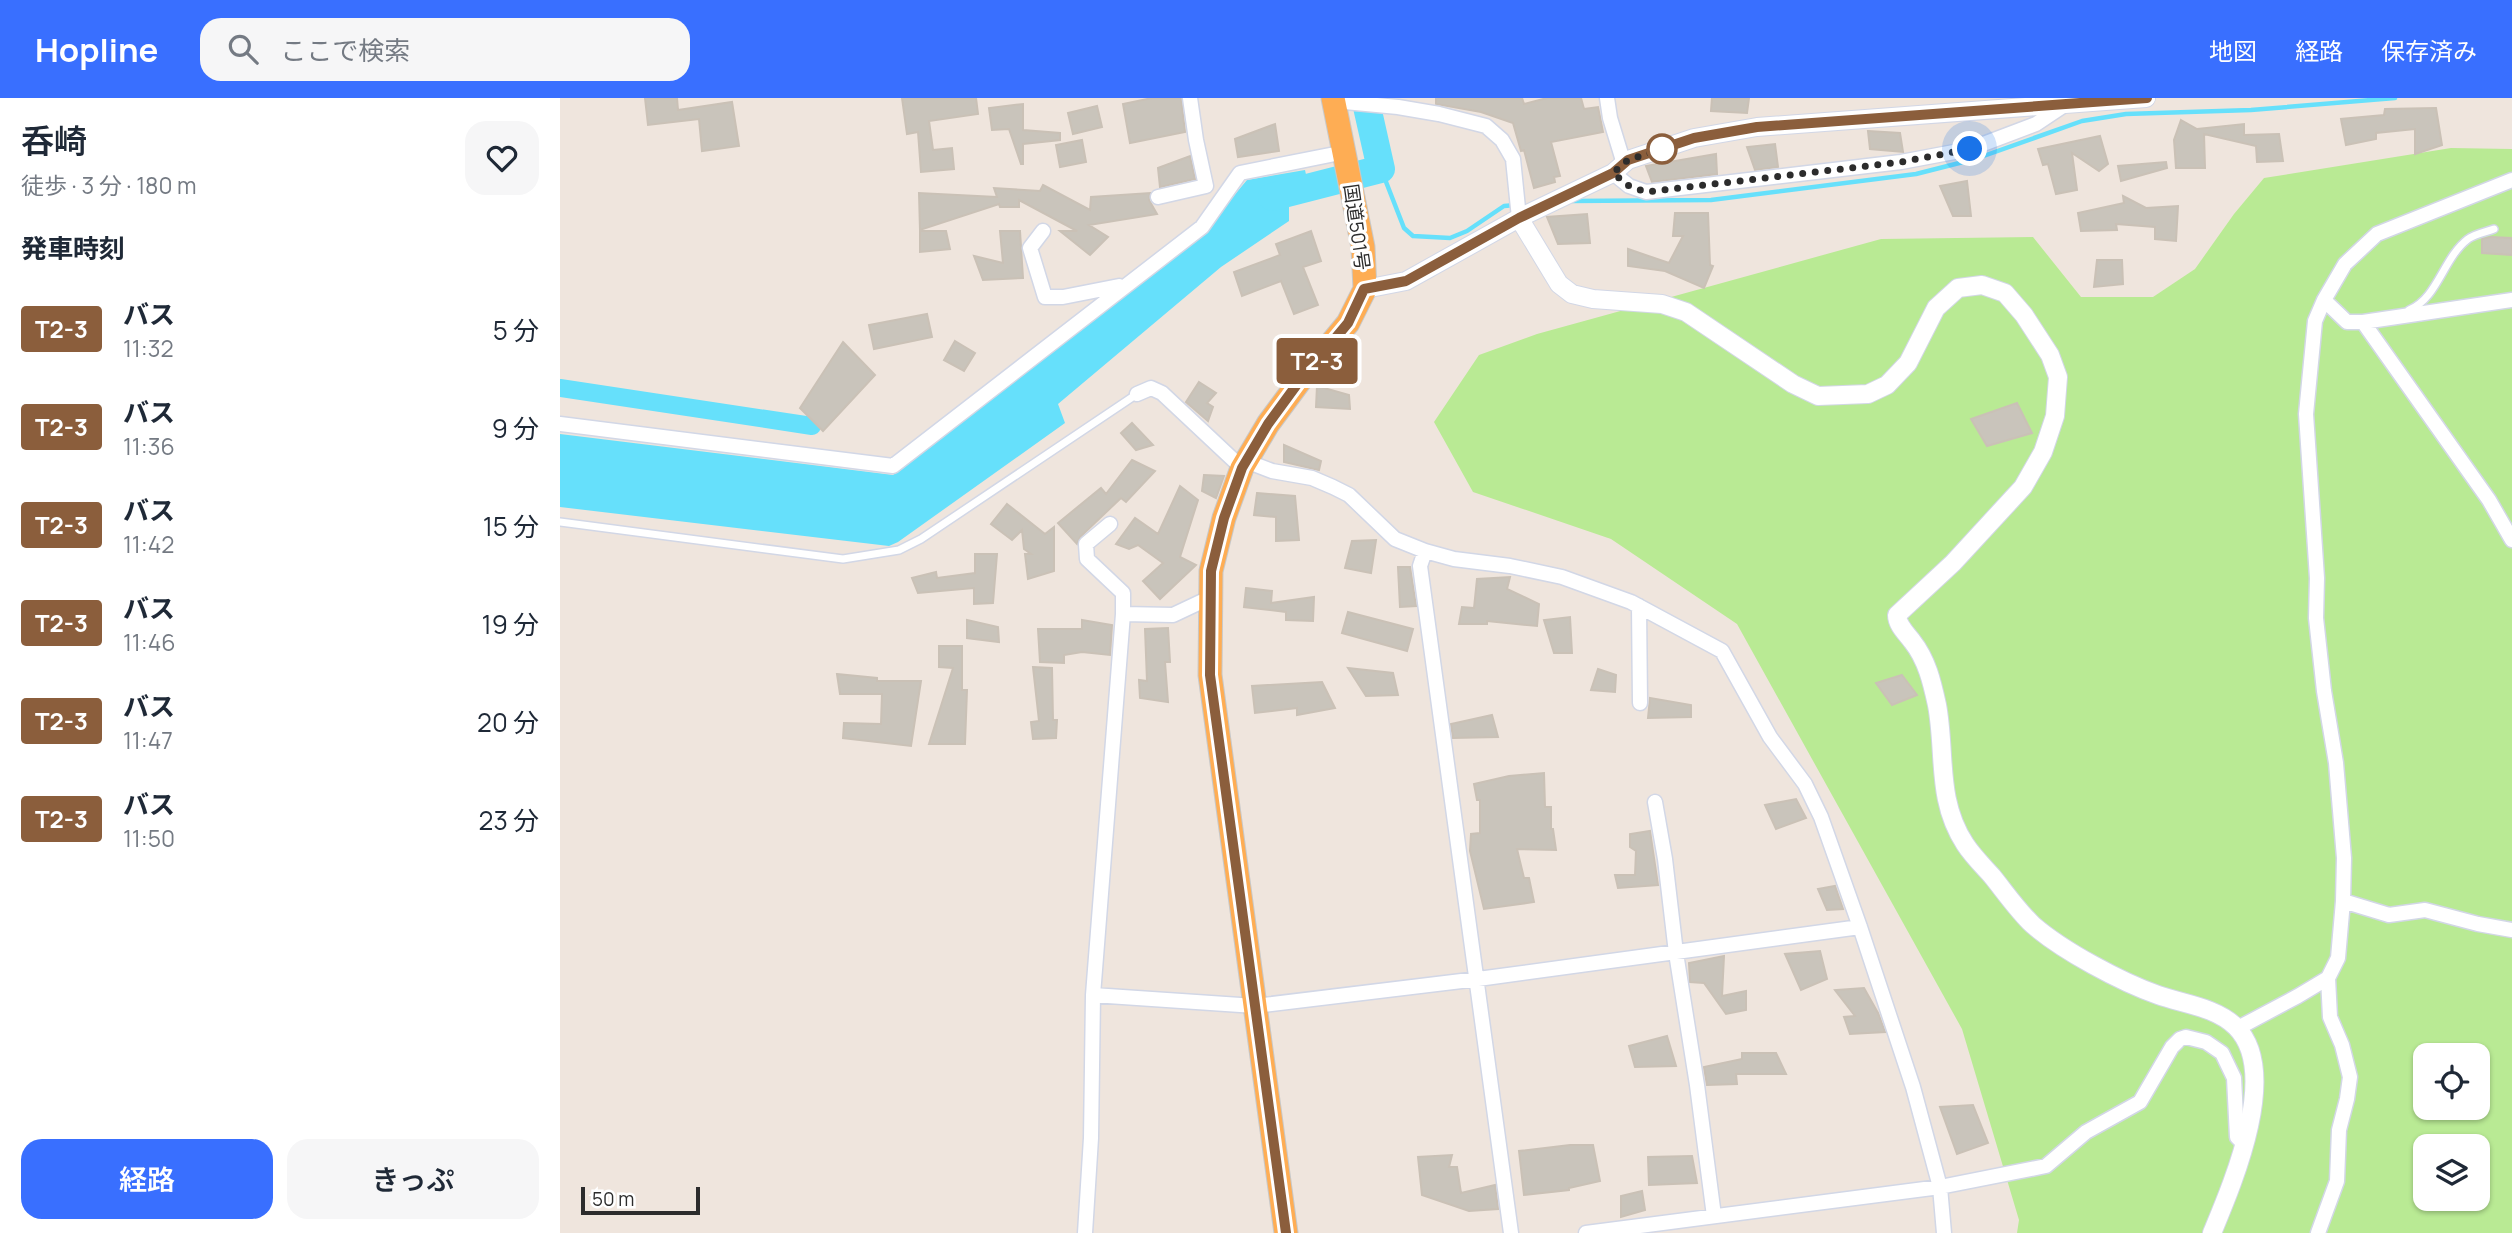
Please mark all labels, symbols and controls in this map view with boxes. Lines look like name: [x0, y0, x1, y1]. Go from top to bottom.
search box: [200, 18, 690, 81]
text: Hopline: [35, 27, 158, 72]
icon: search: [224, 30, 262, 68]
text: ここで検索: [280, 32, 410, 68]
text: 地図: [2209, 34, 2257, 67]
text: 経路: [2295, 34, 2343, 67]
text: 保存済み: [2381, 34, 2477, 67]
text: 呑崎: [21, 118, 87, 163]
button: heart: [465, 121, 539, 195]
your location: [1952, 131, 1987, 166]
unlabelled marker: [1647, 134, 1677, 164]
text: 徒歩 · 3 分 · 180 m: [21, 169, 197, 201]
street label: 国道501号: [1338, 182, 1376, 272]
text: 発車時刻: [21, 230, 125, 266]
text: バス: [123, 296, 175, 332]
text: T2-3: [35, 312, 88, 345]
text: 5 分: [493, 312, 539, 348]
text: 11:32: [123, 332, 174, 364]
line badge: T2-3: [1268, 338, 1366, 384]
text: T2-3: [1291, 344, 1343, 377]
text: バス: [123, 394, 175, 430]
text: T2-3: [35, 410, 88, 443]
text: 9 分: [492, 410, 539, 446]
text: 11:36: [123, 430, 175, 462]
text: バス: [123, 492, 175, 528]
text: T2-3: [35, 508, 88, 541]
text: 15 分: [483, 508, 539, 544]
text: 11:42: [123, 528, 174, 560]
text: バス: [123, 590, 175, 626]
text: T2-3: [35, 606, 88, 639]
text: 19 分: [482, 606, 539, 642]
text: 11:46: [123, 626, 176, 658]
text: バス: [123, 688, 175, 724]
text: T2-3: [35, 704, 88, 737]
text: 20 分: [477, 704, 539, 740]
text: 11:47: [123, 724, 173, 756]
text: バス: [123, 786, 175, 822]
text: T2-3: [35, 802, 88, 835]
text: 23 分: [479, 802, 539, 838]
text: 11:50: [123, 822, 175, 854]
map controls: [2413, 1043, 2490, 1211]
button: locate: [2413, 1043, 2490, 1120]
button: layers: [2413, 1134, 2490, 1211]
button: 経路: [21, 1139, 273, 1219]
button: きっぷ: [287, 1139, 539, 1219]
scale bar: [581, 1184, 700, 1216]
text: 50 m: [592, 1186, 634, 1212]

